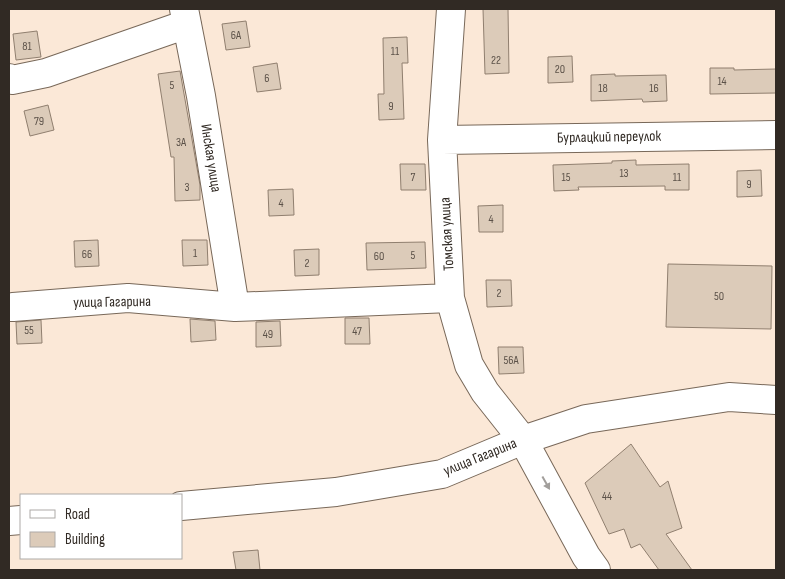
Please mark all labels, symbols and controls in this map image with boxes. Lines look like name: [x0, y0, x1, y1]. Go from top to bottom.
house number: 6А: [231, 28, 242, 43]
house number: 81: [22, 39, 33, 54]
house number: 11: [391, 44, 400, 59]
house number: 22: [491, 53, 501, 68]
house number: 20: [555, 62, 565, 77]
house number: 6: [264, 71, 270, 86]
house number: 14: [717, 74, 727, 89]
house number: 5: [170, 78, 175, 93]
house number: 18: [598, 81, 608, 96]
house number: 16: [649, 81, 659, 96]
house number: 9: [388, 99, 394, 114]
house number: 79: [34, 114, 44, 129]
street label: Инская улица: [196, 123, 226, 194]
street label: Бурлацкий переулок: [557, 127, 662, 147]
house number: 3А: [176, 135, 187, 150]
house number: 13: [619, 166, 629, 181]
house number: 7: [411, 170, 416, 185]
house number: 15: [561, 170, 571, 185]
house number: 11: [673, 170, 682, 185]
house number: 9: [746, 177, 752, 192]
house number: 3: [184, 180, 190, 195]
house number: 4: [278, 196, 284, 211]
street label: Томская улица: [436, 197, 458, 271]
house number: 4: [488, 212, 494, 227]
house number: 1: [193, 246, 198, 261]
house number: 66: [82, 247, 92, 262]
house number: 5: [411, 248, 416, 263]
house number: 60: [374, 249, 384, 264]
house number: 2: [305, 256, 310, 271]
house number: 2: [497, 286, 502, 301]
house number: 50: [714, 289, 724, 304]
street label: улица Гагарина: [73, 292, 151, 312]
house number: 55: [24, 323, 34, 338]
house number: 47: [352, 324, 362, 339]
house number: 49: [263, 327, 273, 342]
house number: 56А: [503, 353, 519, 368]
street label: улица Гагарина: [440, 434, 520, 480]
one-way arrow: [542, 476, 550, 490]
house number: 44: [602, 489, 612, 504]
legend: [20, 494, 182, 559]
text: Road: [65, 505, 90, 524]
text: Building: [65, 530, 105, 549]

